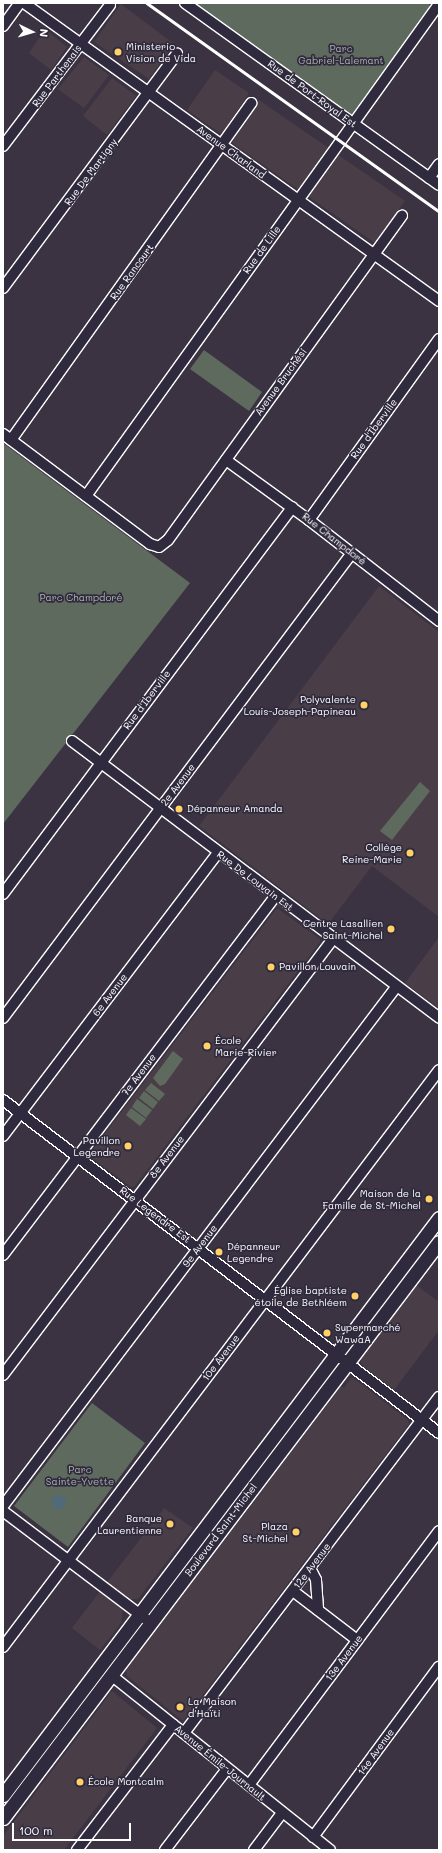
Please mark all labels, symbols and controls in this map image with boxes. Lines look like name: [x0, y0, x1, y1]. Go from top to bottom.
north arrow: [12, 12, 52, 52]
text: N: [37, 28, 52, 38]
place label: Ministerio Vision de Vida: [126, 40, 196, 64]
park label: Parc Gabriel-Lalemant: [298, 42, 384, 66]
street label: Rue Parthenais: [30, 43, 84, 109]
marker: Ministerio Vision de Vida: [113, 47, 123, 57]
street label: Rue de Port-Royal Est: [265, 58, 359, 130]
street label: Avenue Charland: [194, 123, 268, 181]
street label: Rue De Martigny: [62, 136, 120, 208]
street label: Rue de Lille: [241, 224, 283, 276]
street label: Rue Rancourt: [108, 242, 156, 302]
street label: Avenue Bruchési: [253, 346, 309, 418]
street label: Rue d'Iberville: [348, 397, 400, 461]
street label: Rue Champdoré: [300, 510, 368, 568]
park label: Parc Champdoré: [39, 592, 123, 604]
street label: Rue d'Iberville: [121, 668, 173, 732]
place label: Polyvalente Louis-Joseph-Papineau: [244, 693, 356, 716]
marker: Polyvalente Louis-Joseph-Papineau: [359, 700, 369, 710]
street label: 2e Avenue: [158, 762, 198, 808]
place label: Dépanneur Amanda: [187, 803, 283, 815]
marker: Dépanneur Amanda: [174, 804, 184, 814]
place label: Collège Reine-Marie: [342, 841, 402, 864]
street label: Rue De Louvain Est: [214, 848, 296, 914]
marker: Collège Reine-Marie: [405, 848, 415, 858]
place label: Centre Lasallien Saint-Michel: [303, 917, 383, 940]
marker: Centre Lasallien Saint-Michel: [386, 924, 396, 934]
place label: Pavillon Louvain: [279, 961, 356, 973]
marker: Pavillon Louvain: [266, 962, 276, 972]
street label: 6e Avenue: [90, 971, 130, 1019]
place label: École Marie-Rivier: [215, 1034, 277, 1058]
marker: École Marie-Rivier: [202, 1041, 212, 1051]
street label: 7e Avenue: [119, 1052, 159, 1098]
street label: 8e Avenue: [147, 1133, 187, 1181]
place label: Pavillon Legendre: [73, 1134, 120, 1158]
marker: Pavillon Legendre: [123, 1141, 133, 1151]
street label: Rue Legendre Est: [117, 1184, 193, 1246]
place label: Maison de la Famille de St-Michel: [323, 1187, 421, 1210]
marker: Maison de la Famille de St-Michel: [424, 1194, 434, 1204]
street label: 9e Avenue: [180, 1222, 220, 1270]
place label: Dépanneur Legendre: [227, 1240, 280, 1264]
marker: Dépanneur Legendre: [214, 1247, 224, 1257]
place label: Église baptiste étoile de Bethléem: [254, 1284, 347, 1308]
marker: Église baptiste étoile de Bethléem: [350, 1291, 360, 1301]
place label: Supermarché WawaA: [335, 1321, 400, 1344]
marker: Supermarché WawaA: [322, 1328, 332, 1338]
street label: 10e Avenue: [200, 1333, 242, 1383]
park label: Parc Sainte-Yvette: [46, 1463, 114, 1486]
street label: Boulevard Saint-Michel: [182, 1481, 260, 1579]
place label: Banque Laurentienne: [97, 1512, 162, 1536]
marker: Banque Laurentienne: [165, 1519, 175, 1529]
place label: Plaza St-Michel: [243, 1520, 288, 1544]
marker: Plaza St-Michel: [291, 1527, 301, 1537]
street label: 12e Avenue: [291, 1541, 333, 1591]
street label: 13e Avenue: [323, 1633, 365, 1683]
place label: La Maison d'Haïti: [188, 1695, 236, 1718]
marker: La Maison d'Haïti: [175, 1702, 185, 1712]
street label: Avenue Émile-Journault: [172, 1723, 268, 1803]
street label: 14e Avenue: [355, 1726, 397, 1778]
place label: École Montcalm: [88, 1776, 164, 1788]
marker: École Montcalm: [75, 1777, 85, 1787]
scale bar: [14, 1815, 133, 1841]
text: 100 m: [19, 1822, 53, 1838]

